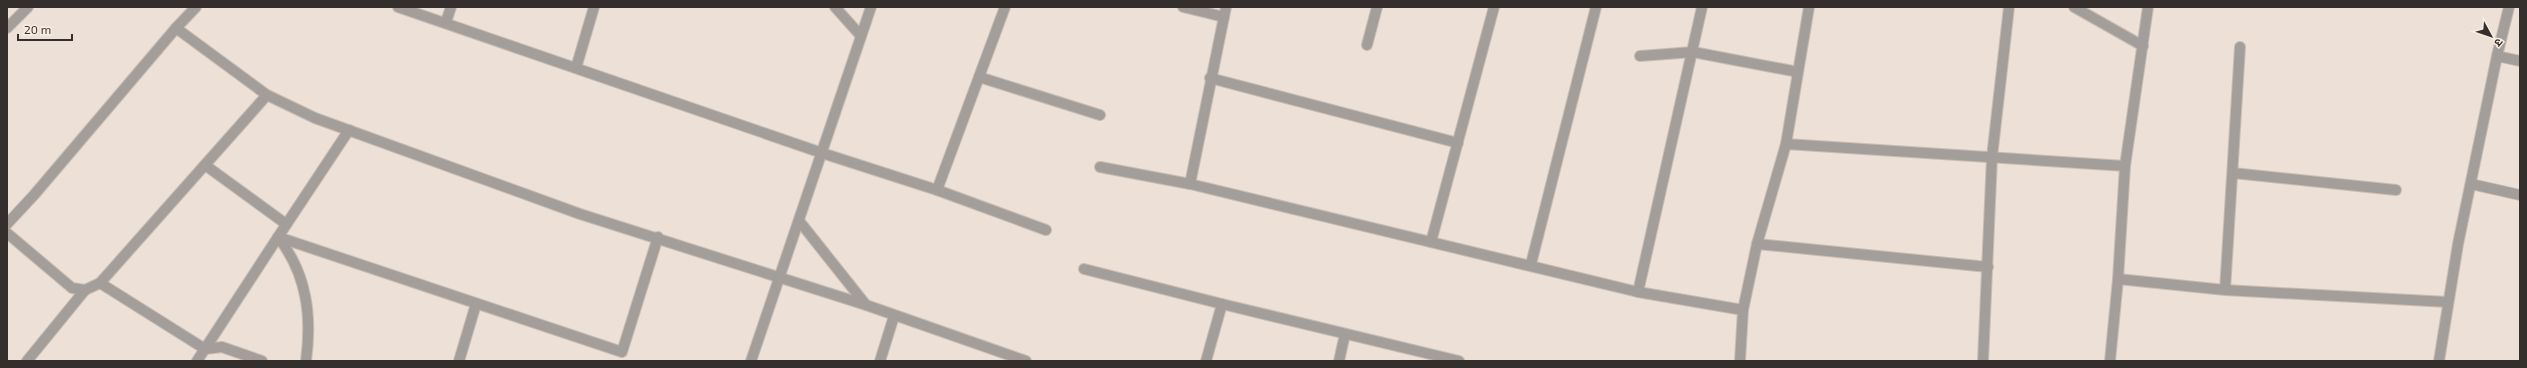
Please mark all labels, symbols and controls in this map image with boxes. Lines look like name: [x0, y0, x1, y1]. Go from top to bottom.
scale bar: [18, 16, 72, 42]
north arrow: [2471, 16, 2511, 56]
text: 20 m: [24, 22, 51, 36]
text: उ: [2492, 36, 2506, 50]

